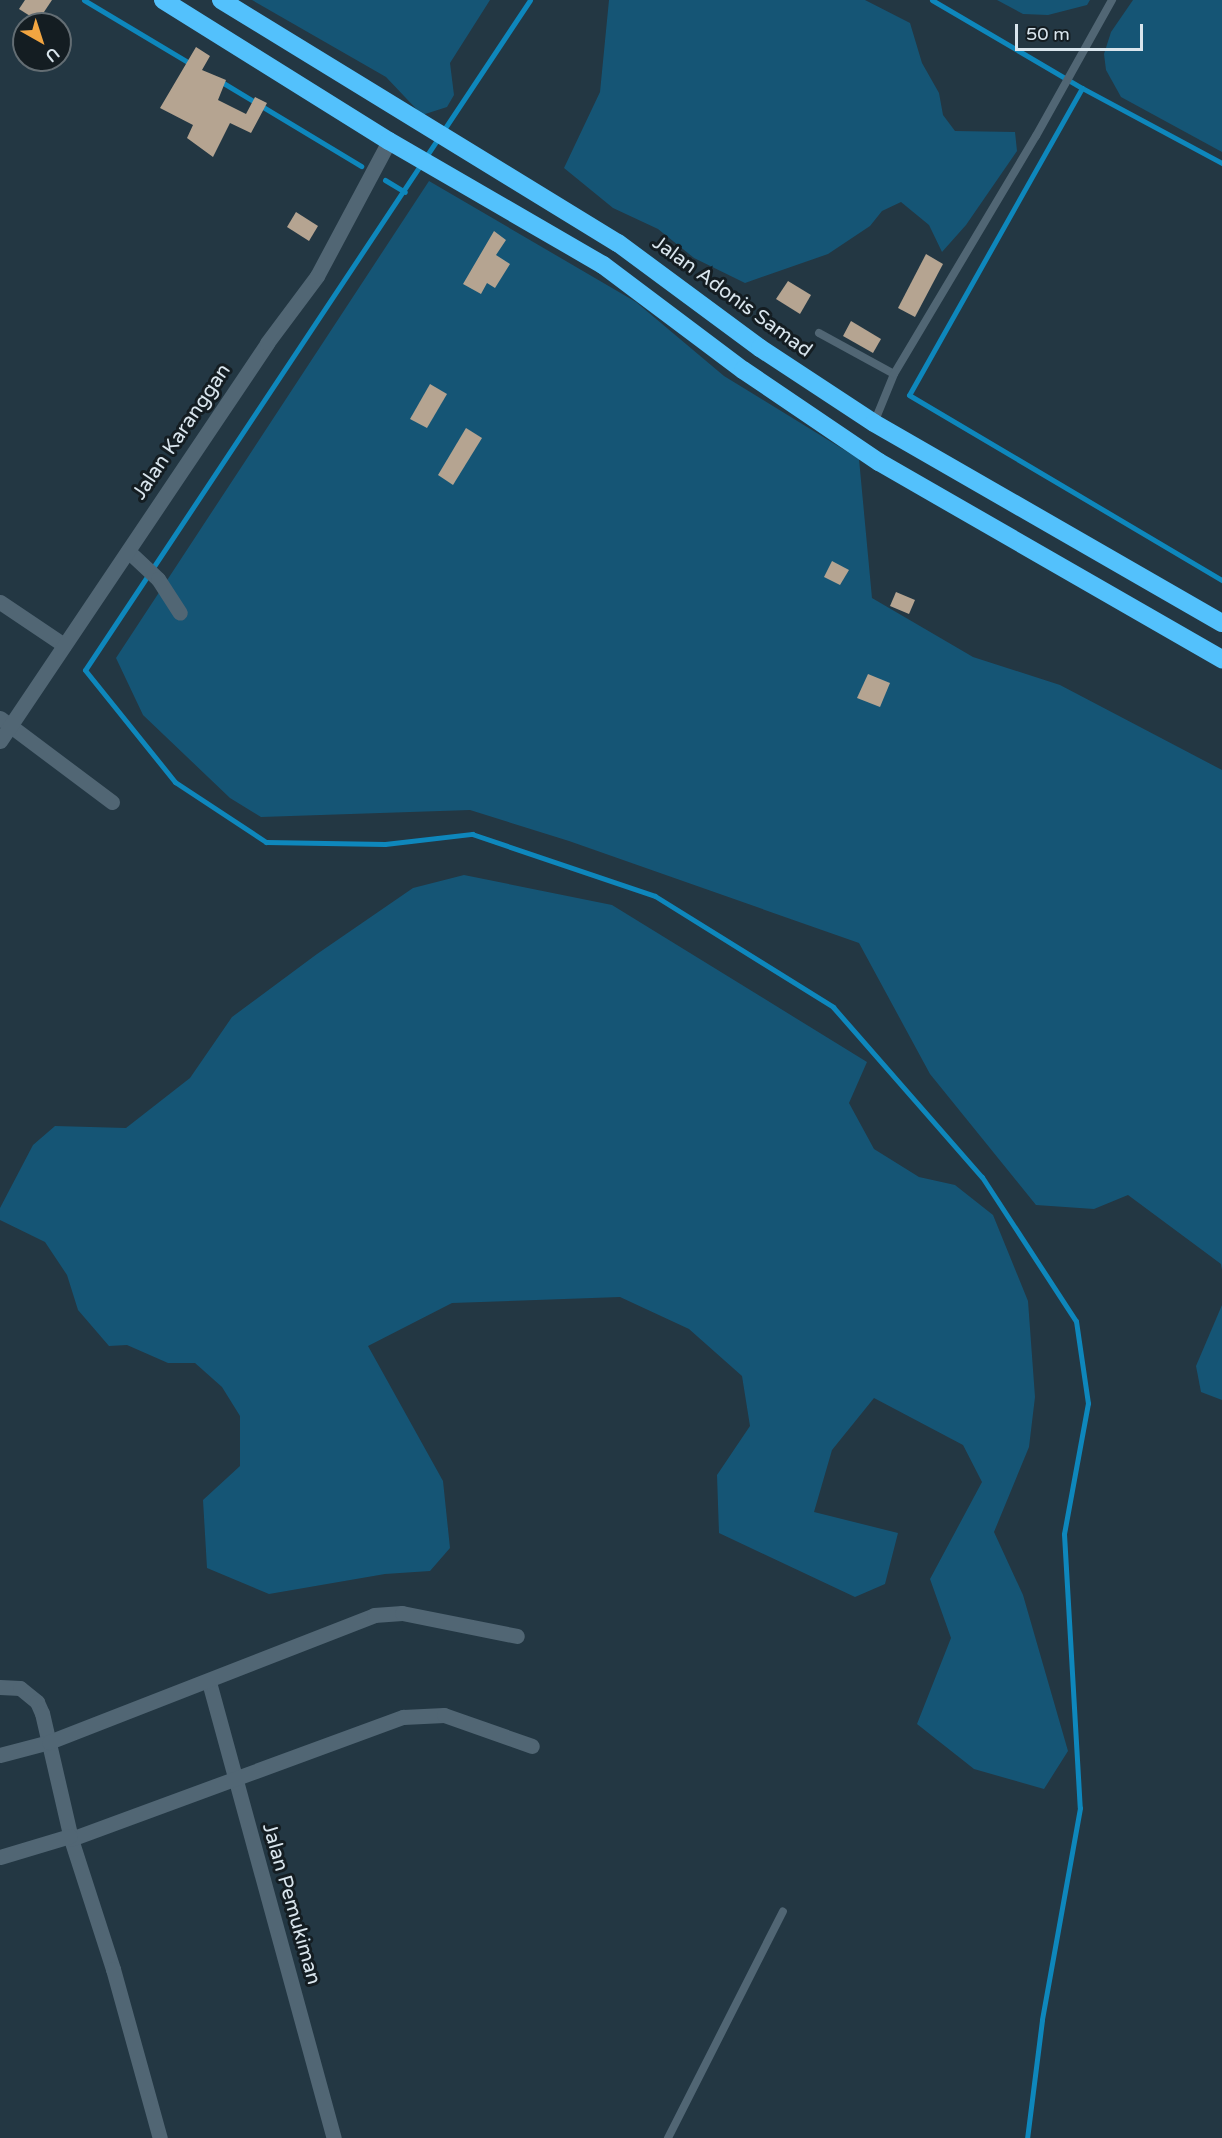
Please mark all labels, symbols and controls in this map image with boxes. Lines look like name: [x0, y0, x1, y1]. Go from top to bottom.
north arrow: [12, 12, 72, 72]
scale bar: [1018, 12, 1146, 50]
text: 50 m: [1026, 23, 1070, 45]
text: U: [41, 43, 63, 66]
street label: Jalan Adonis Samad: [648, 231, 816, 363]
street label: Jalan Karanggan: [128, 360, 236, 504]
street label: Jalan Pemukiman: [256, 1821, 326, 1987]

